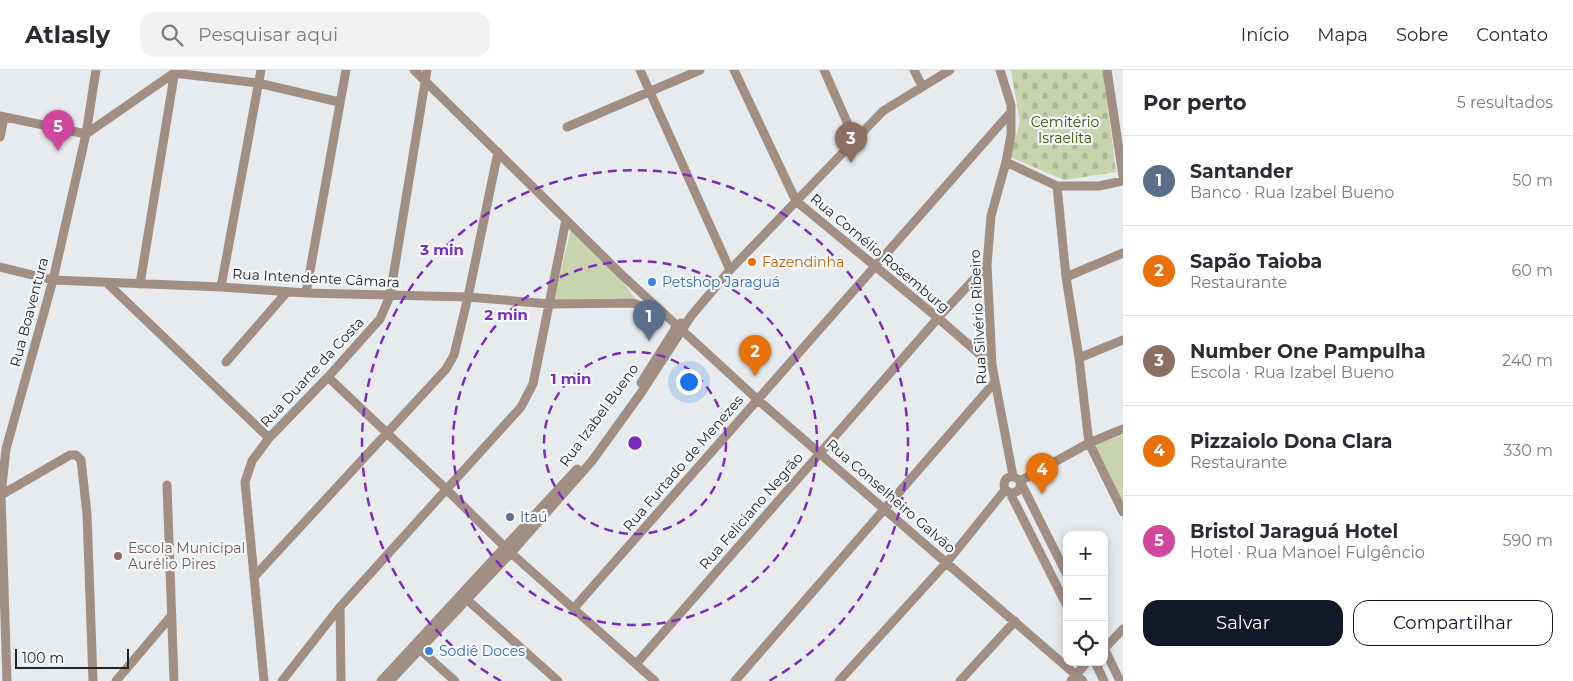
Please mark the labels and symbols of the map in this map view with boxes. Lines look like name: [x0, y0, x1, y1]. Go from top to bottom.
pin: 5: [42, 110, 74, 151]
park label: Cemitério Israelita: [1031, 113, 1099, 147]
pin: 3: [835, 122, 867, 163]
street label: Rua Cornélio Rosemburg: [807, 189, 953, 317]
text: 3 min: [419, 240, 464, 259]
street label: Rua Silvério Ribeiro: [965, 249, 991, 385]
place label: Fazendinha: [762, 253, 844, 271]
street label: Rua Boaventura: [6, 255, 52, 369]
marker: Fazendinha: [746, 256, 758, 268]
street label: Rua Intendente Câmara: [232, 265, 400, 291]
place label: Petshop Jaraguá: [662, 273, 780, 291]
marker: Petshop Jaraguá: [646, 276, 658, 288]
pin: 1: [633, 300, 665, 341]
text: 2 min: [484, 305, 528, 324]
street label: Rua Duarte da Costa: [256, 313, 368, 431]
pin: 2: [739, 335, 771, 376]
street label: Rua Izabel Bueno: [556, 360, 643, 470]
text: 1 min: [551, 369, 591, 388]
your location: [676, 369, 702, 395]
street label: Rua Furtado de Menezes: [619, 391, 747, 535]
centre of rings: [626, 434, 644, 452]
street label: Rua Conselheiro Galvão: [823, 435, 959, 557]
street label: Rua Feliciano Negrão: [695, 449, 807, 573]
pin: 4: [1026, 453, 1058, 494]
place label: Itaú: [520, 508, 547, 526]
marker: Itaú: [504, 511, 516, 523]
place label: Escola Municipal Aurélio Pires: [128, 539, 245, 573]
marker: Escola Municipal Aurélio Pires: [112, 550, 124, 562]
place label: Sodiê Doces: [439, 642, 525, 660]
marker: Sodiê Doces: [423, 645, 435, 657]
scale bar: [15, 646, 129, 669]

